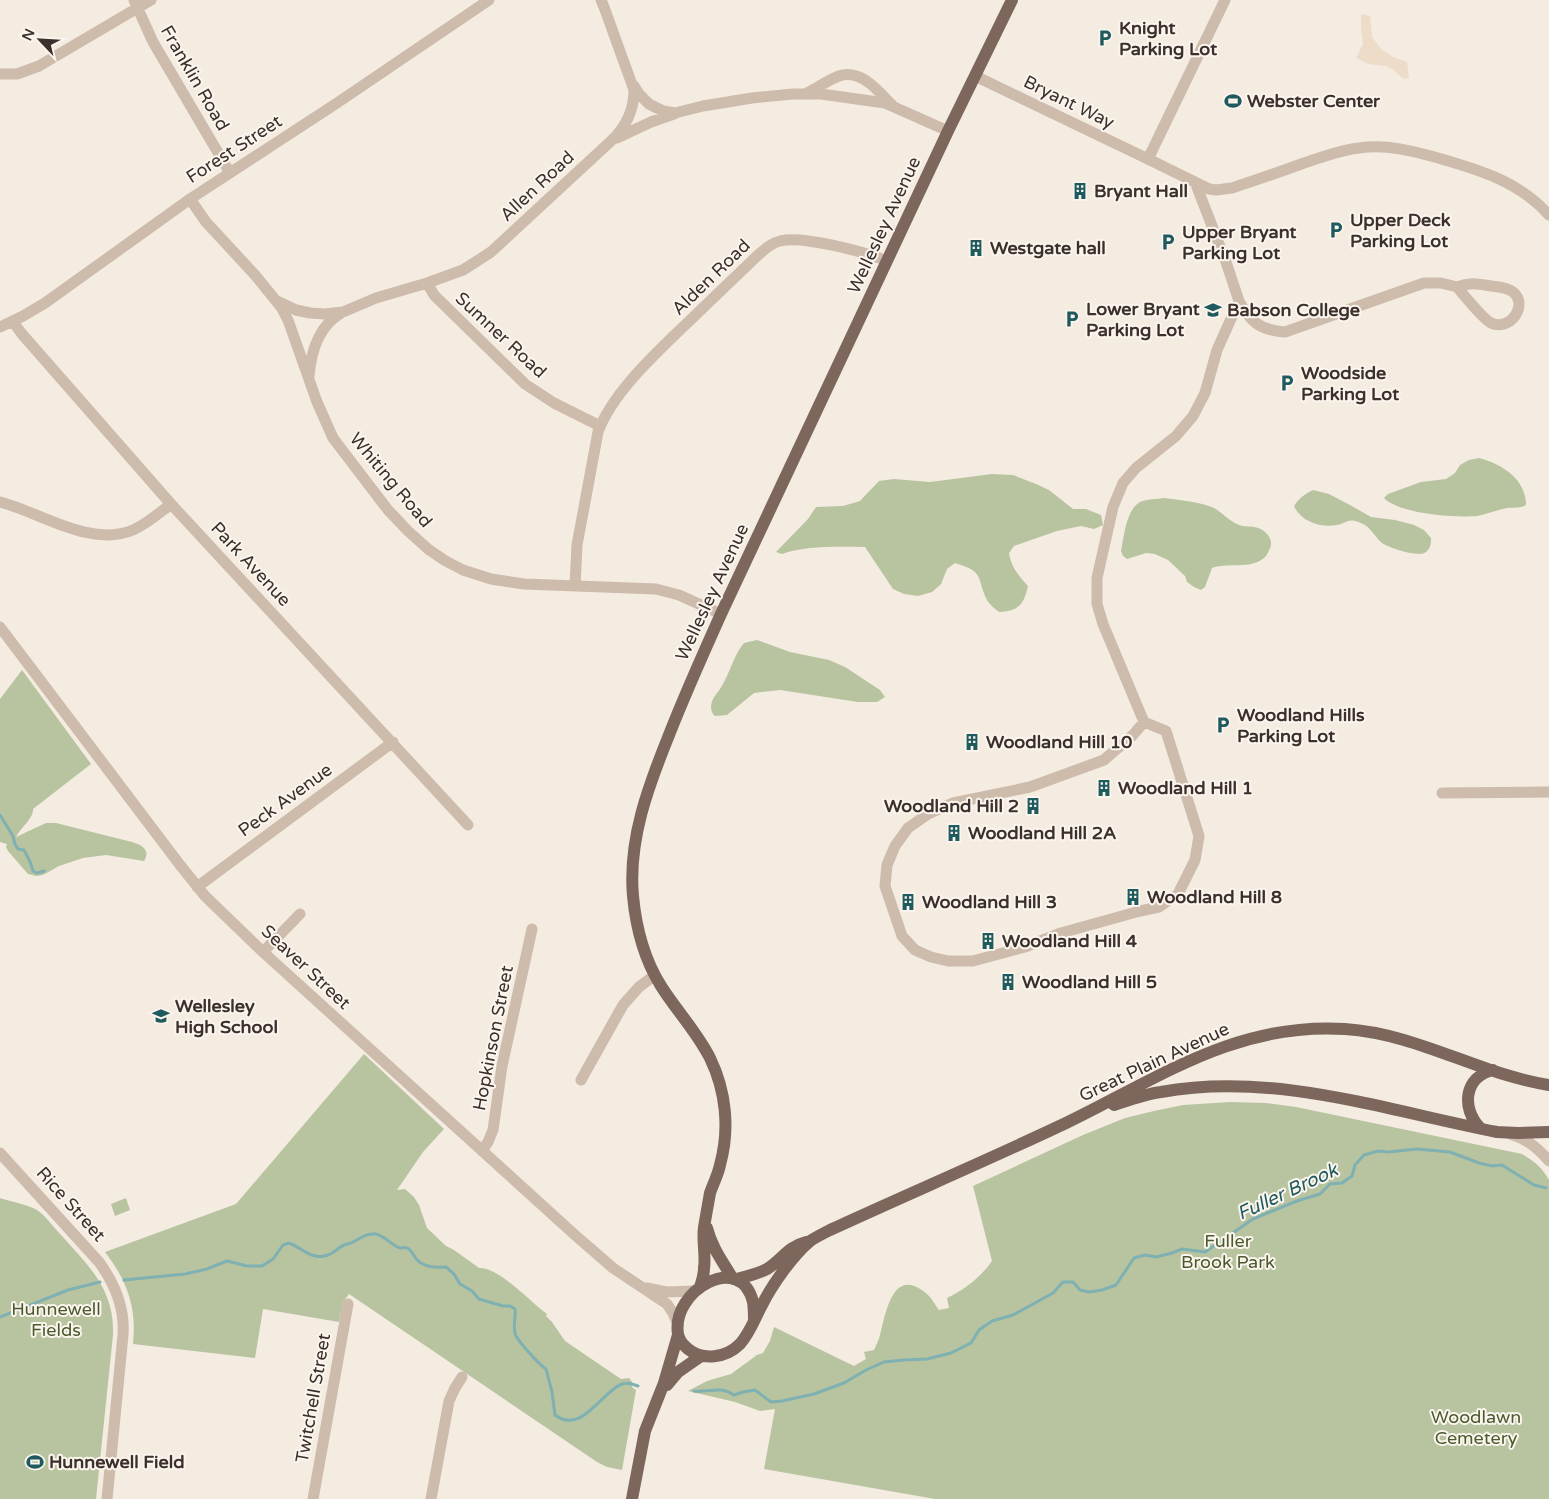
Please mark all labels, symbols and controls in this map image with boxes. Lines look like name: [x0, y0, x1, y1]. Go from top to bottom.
north arrow: [15, 15, 65, 65]
place label: Knight Parking Lot: [1119, 17, 1217, 60]
street label: Franklin Road: [156, 21, 234, 135]
text: N: [19, 26, 39, 43]
parking icon: Knight Parking Lot: [1095, 28, 1115, 48]
street label: Bryant Way: [1020, 71, 1118, 134]
place label: Webster Center: [1247, 90, 1381, 112]
sports icon: Webster Center: [1223, 91, 1243, 111]
street label: Forest Street: [182, 110, 286, 188]
street label: Allen Road: [495, 146, 579, 226]
street label: Wellesley Avenue: [843, 153, 925, 297]
place label: Bryant Hall: [1094, 180, 1188, 202]
building icon: Bryant Hall: [1070, 181, 1090, 201]
place label: Upper Deck Parking Lot: [1350, 209, 1451, 252]
parking icon: Upper Deck Parking Lot: [1326, 220, 1346, 240]
place label: Upper Bryant Parking Lot: [1182, 221, 1296, 264]
parking icon: Upper Bryant Parking Lot: [1158, 232, 1178, 252]
street label: Alden Road: [667, 234, 755, 320]
place label: Westgate hall: [990, 237, 1106, 259]
building icon: Westgate hall: [966, 238, 986, 258]
street label: Sumner Road: [451, 287, 551, 383]
place label: Lower Bryant Parking Lot: [1086, 298, 1200, 341]
place label: Babson College: [1227, 299, 1360, 321]
school or university icon: Babson College: [1203, 300, 1223, 320]
parking icon: Lower Bryant Parking Lot: [1062, 309, 1082, 329]
place label: Woodside Parking Lot: [1301, 362, 1399, 405]
parking icon: Woodside Parking Lot: [1277, 373, 1297, 393]
street label: Whiting Road: [345, 428, 437, 532]
street label: Park Avenue: [206, 517, 296, 611]
street label: Wellesley Avenue: [671, 520, 753, 664]
place label: Woodland Hills Parking Lot: [1237, 704, 1365, 747]
parking icon: Woodland Hills Parking Lot: [1213, 715, 1233, 735]
place label: Woodland Hill 10: [986, 731, 1132, 753]
building icon: Woodland Hill 10: [962, 732, 982, 752]
street label: Peck Avenue: [234, 759, 336, 841]
place label: Woodland Hill 1: [1118, 777, 1253, 799]
building icon: Woodland Hill 1: [1094, 778, 1114, 798]
place label: Woodland Hill 2: [884, 795, 1019, 817]
building icon: Woodland Hill 2: [1023, 796, 1043, 816]
place label: Woodland Hill 2A: [968, 822, 1117, 844]
building icon: Woodland Hill 2A: [944, 823, 964, 843]
place label: Woodland Hill 8: [1147, 886, 1282, 908]
building icon: Woodland Hill 8: [1123, 887, 1143, 907]
place label: Woodland Hill 3: [922, 891, 1057, 913]
building icon: Woodland Hill 3: [898, 892, 918, 912]
street label: Seaver Street: [257, 920, 355, 1014]
place label: Woodland Hill 4: [1002, 930, 1138, 952]
building icon: Woodland Hill 4: [978, 931, 998, 951]
street label: Hopkinson Street: [468, 963, 518, 1113]
place label: Woodland Hill 5: [1022, 971, 1157, 993]
building icon: Woodland Hill 5: [998, 972, 1018, 992]
place label: Wellesley High School: [175, 995, 278, 1038]
school or university icon: Wellesley High School: [151, 1006, 171, 1026]
street label: Great Plain Avenue: [1075, 1018, 1233, 1106]
water label: Fuller Brook: [1234, 1158, 1343, 1225]
street label: Rice Street: [32, 1162, 110, 1246]
park label: Fuller Brook Park: [1181, 1230, 1275, 1273]
park label: Hunnewell Fields: [11, 1298, 101, 1341]
street label: Twitchell Street: [291, 1331, 335, 1464]
park label: Woodlawn Cemetery: [1431, 1406, 1521, 1449]
place label: Hunnewell Field: [49, 1451, 185, 1473]
sports icon: Hunnewell Field: [25, 1452, 45, 1472]

